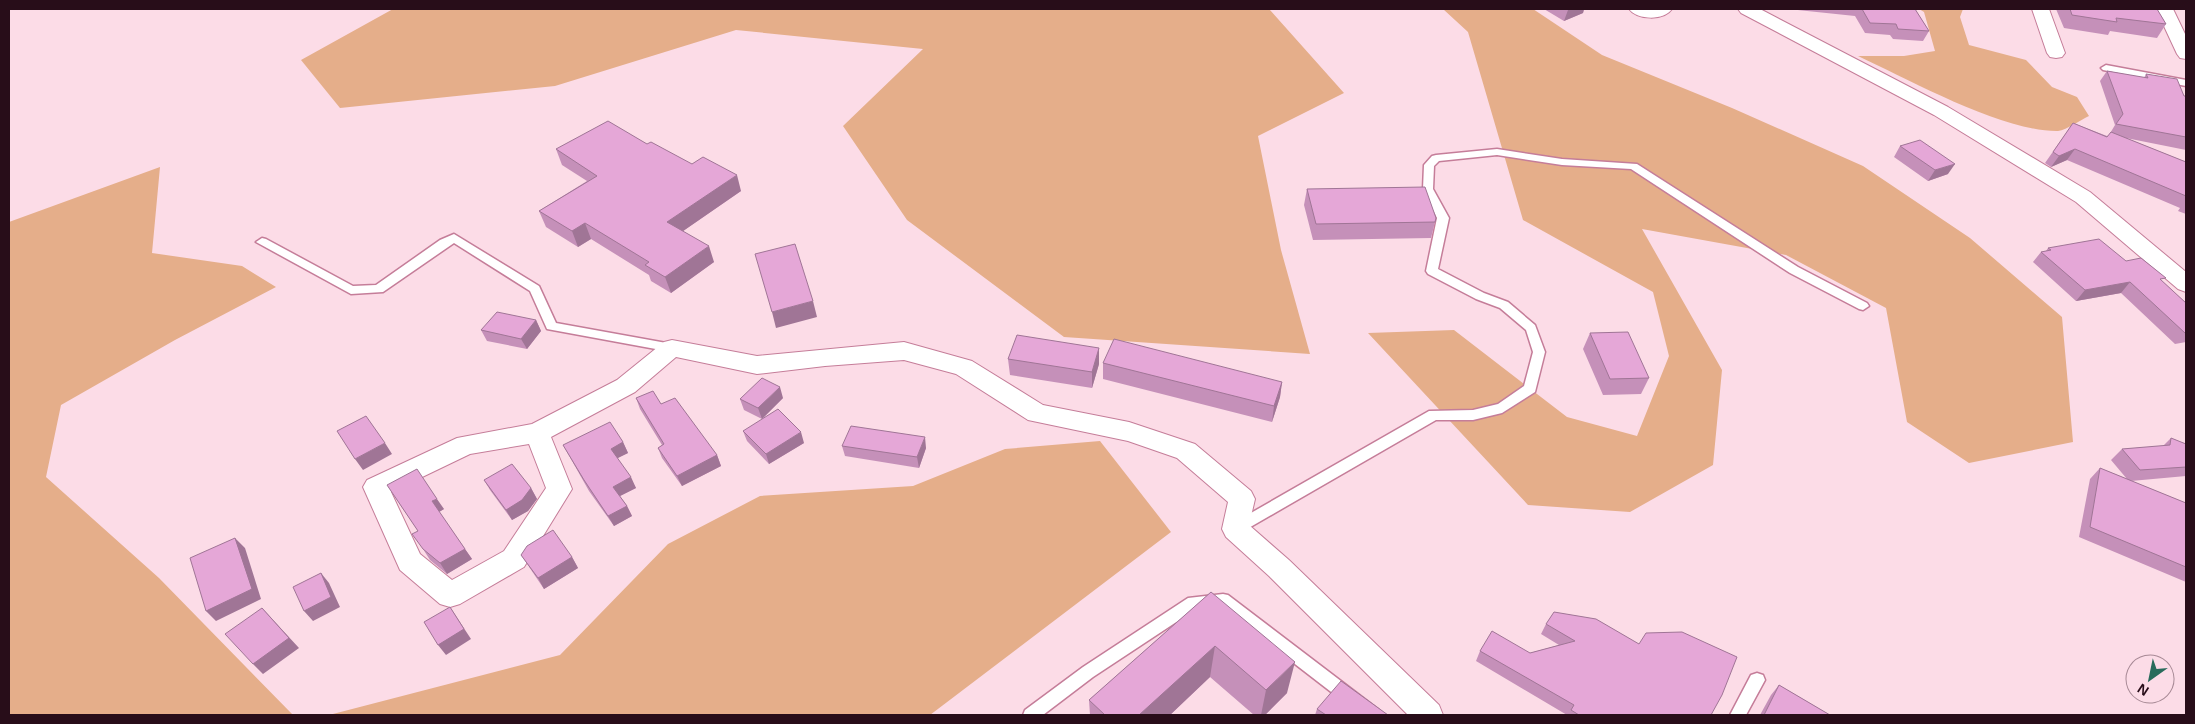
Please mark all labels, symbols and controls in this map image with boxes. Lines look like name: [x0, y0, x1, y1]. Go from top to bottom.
north arrow: [2125, 654, 2175, 704]
text: N: [2134, 680, 2152, 699]

